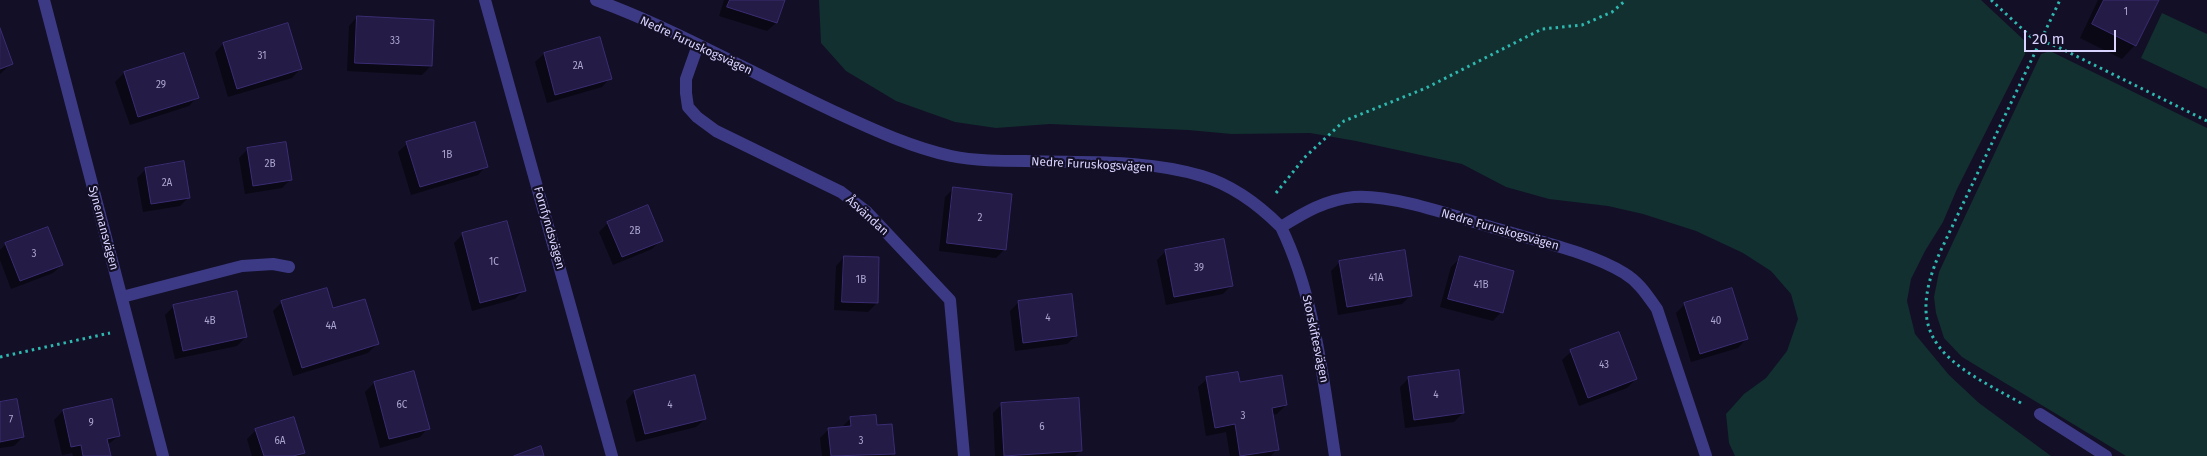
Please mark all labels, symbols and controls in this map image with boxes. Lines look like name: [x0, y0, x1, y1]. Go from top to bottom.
house number: 1: [2124, 6, 2128, 18]
street label: Nedre Furuskogsvägen: [638, 14, 754, 78]
scale bar: [2027, 20, 2120, 52]
text: 20 m: [2032, 30, 2065, 48]
house number: 33: [390, 35, 400, 47]
house number: 31: [257, 50, 267, 62]
house number: 2A: [573, 60, 583, 72]
house number: 29: [156, 79, 166, 91]
house number: 1B: [442, 149, 452, 161]
street label: Nedre Furuskogsvägen: [1031, 155, 1153, 175]
house number: 2B: [264, 158, 276, 170]
house number: 2A: [162, 177, 172, 189]
street label: Synemansvägen: [85, 184, 121, 272]
street label: Fornfyndsvägen: [530, 185, 568, 271]
street label: Åsvändan: [843, 193, 891, 239]
street label: Nedre Furuskogsvägen: [1439, 206, 1561, 254]
house number: 2: [978, 212, 982, 224]
house number: 2B: [629, 225, 641, 237]
house number: 3: [32, 248, 36, 260]
house number: 1C: [489, 256, 499, 268]
house number: 39: [1194, 262, 1204, 274]
house number: 41A: [1369, 272, 1383, 284]
house number: 1B: [856, 274, 866, 286]
house number: 41B: [1473, 279, 1489, 291]
street label: Storskiftesvägen: [1299, 294, 1331, 384]
house number: 4: [1045, 312, 1051, 324]
house number: 4B: [204, 315, 216, 327]
house number: 40: [1711, 315, 1721, 327]
house number: 4A: [325, 320, 337, 332]
house number: 43: [1599, 359, 1609, 371]
house number: 4: [1433, 389, 1439, 401]
house number: 6C: [397, 399, 407, 411]
house number: 4: [667, 399, 673, 411]
house number: 3: [1241, 410, 1245, 422]
house number: 7: [9, 414, 13, 426]
house number: 9: [88, 417, 94, 429]
house number: 6: [1039, 421, 1045, 433]
house number: 6A: [274, 435, 286, 447]
house number: 3: [859, 435, 863, 447]

